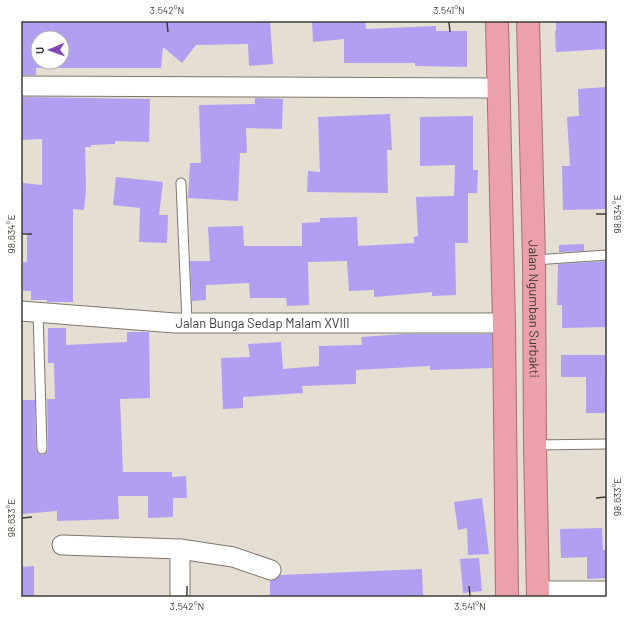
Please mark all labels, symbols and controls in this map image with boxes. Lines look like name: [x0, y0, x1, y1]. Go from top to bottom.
text: 3.542°N: [150, 4, 184, 16]
text: 3.541°N: [433, 4, 465, 16]
north arrow: [30, 30, 70, 70]
text: U: [33, 47, 46, 54]
text: 98.634°E: [611, 195, 623, 233]
text: 98.634°E: [5, 215, 17, 253]
street label: Jalan Ngumban Surbakti: [525, 240, 543, 378]
street label: Jalan Bunga Sedap Malam XVIII: [175, 315, 350, 331]
text: 98.633°E: [611, 478, 623, 516]
text: 98.633°E: [5, 499, 17, 537]
text: 3.542°N: [170, 600, 204, 612]
text: 3.541°N: [454, 600, 486, 612]

